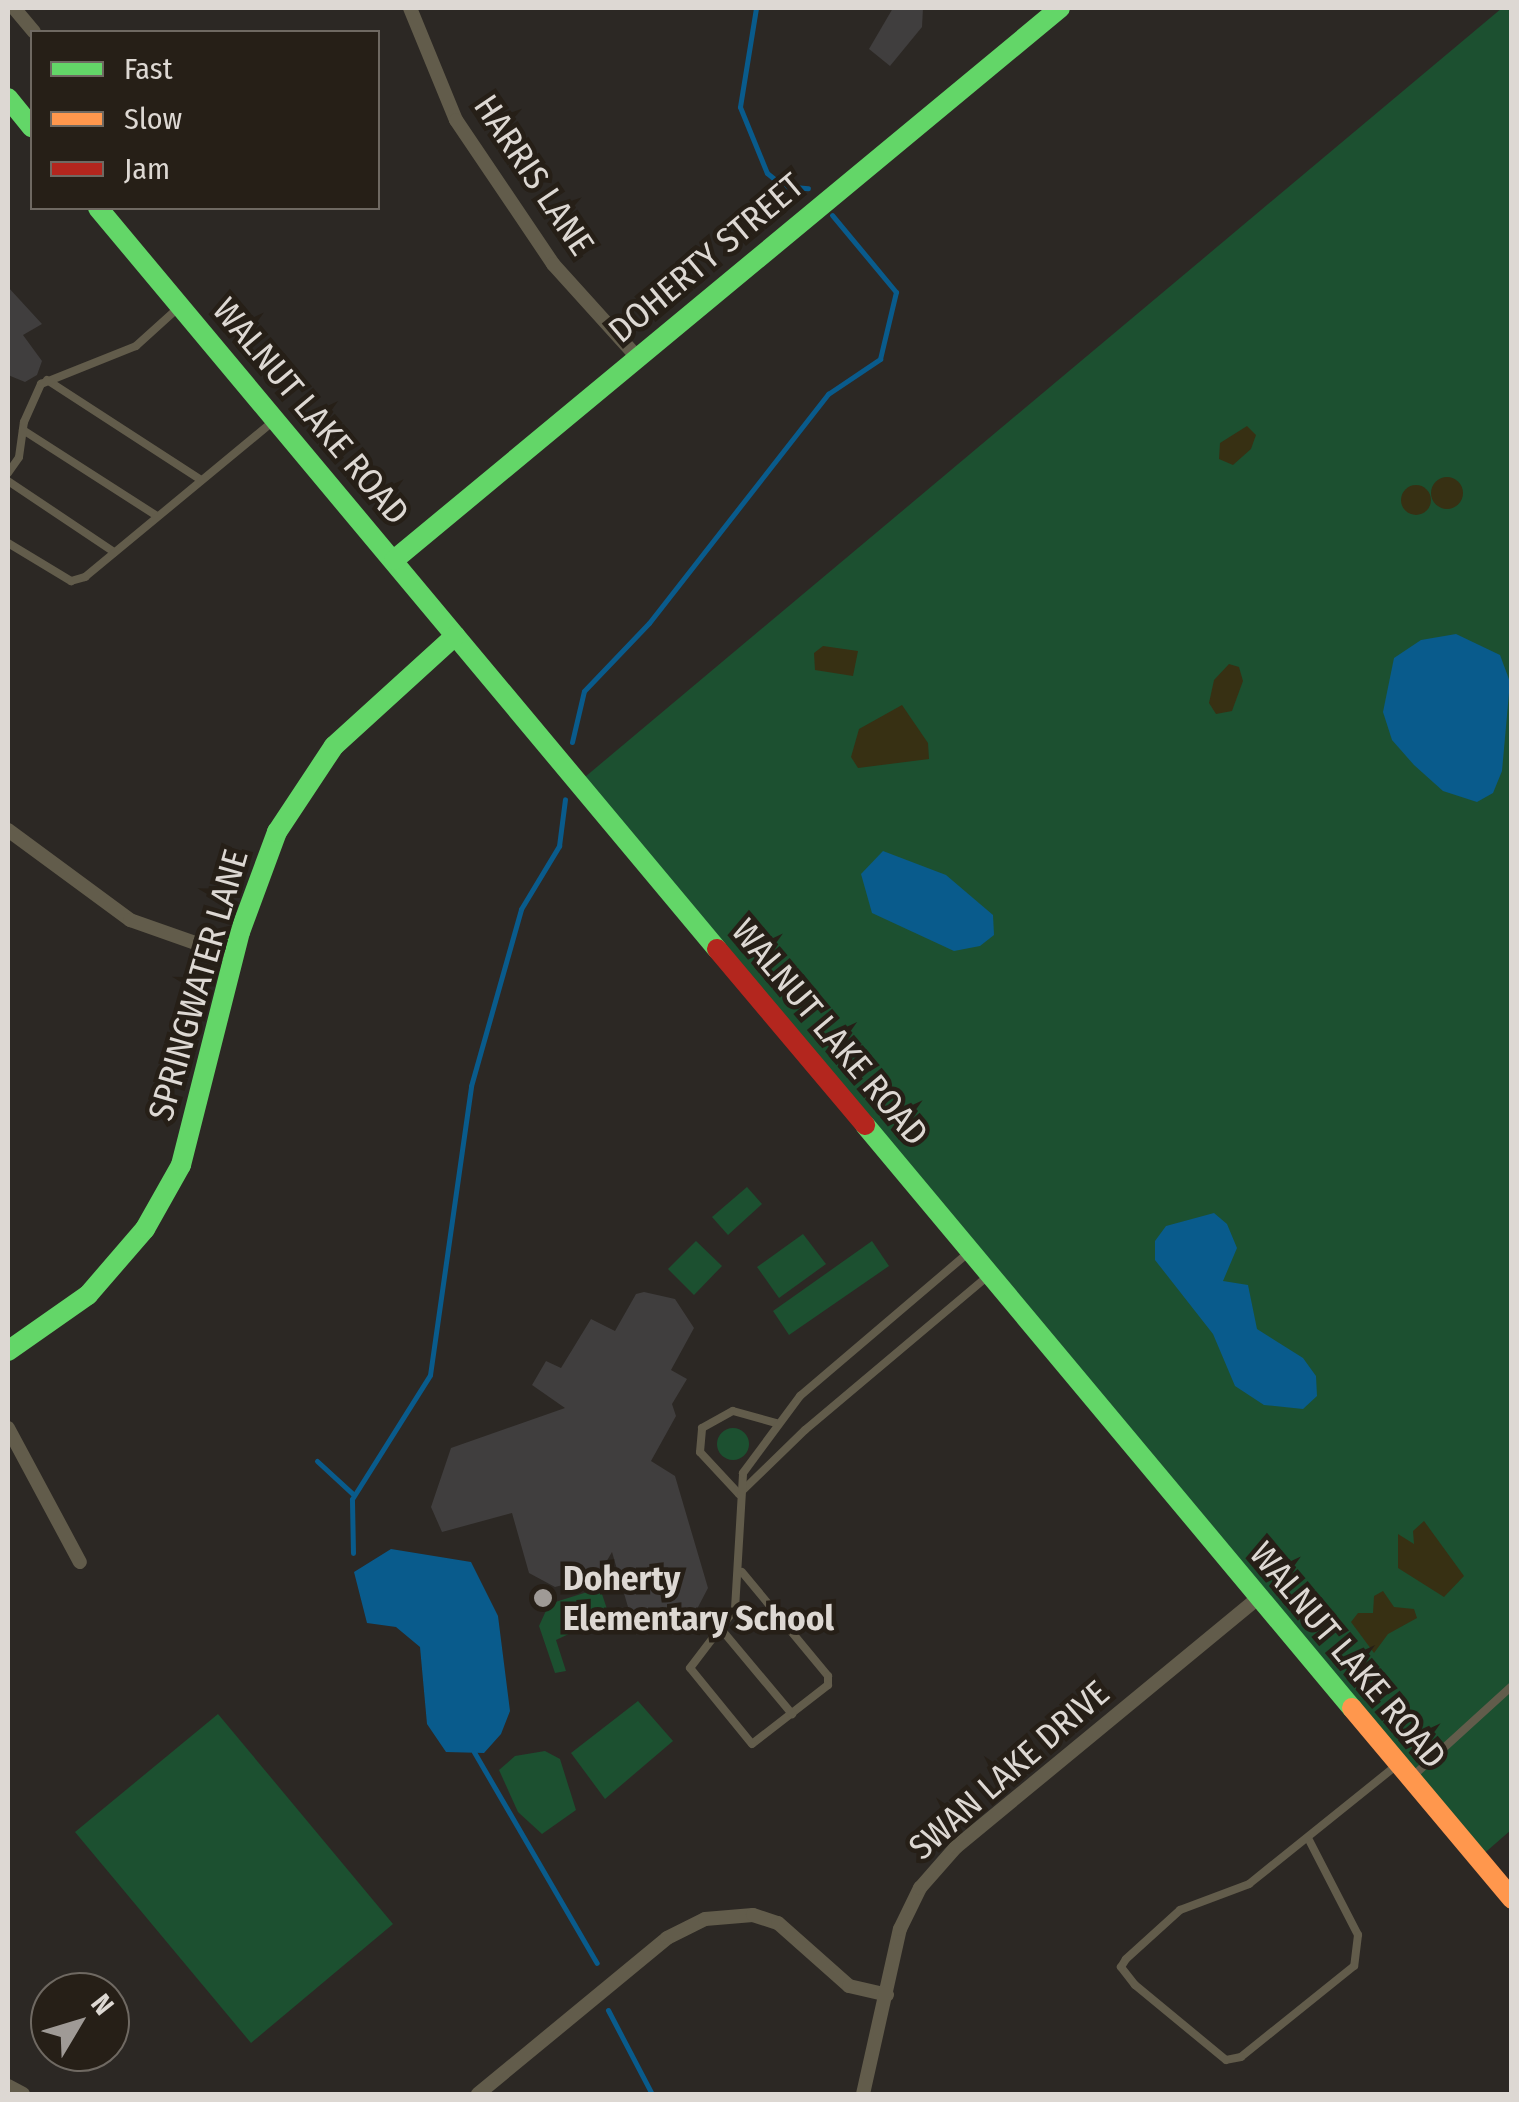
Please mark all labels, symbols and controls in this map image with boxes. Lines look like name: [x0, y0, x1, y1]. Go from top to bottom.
legend: [30, 30, 380, 210]
text: Fast: [124, 51, 172, 87]
street label: HARRIS LANE: [465, 87, 603, 263]
text: Slow: [124, 101, 182, 137]
text: Jam: [124, 151, 170, 187]
street label: DOHERTY STREET: [600, 164, 812, 352]
street label: WALNUT LAKE ROAD: [204, 289, 418, 533]
street label: SPRINGWATER LANE: [139, 845, 257, 1125]
street label: WALNUT LAKE ROAD: [723, 910, 937, 1154]
street label: WALNUT LAKE ROAD: [1241, 1533, 1455, 1777]
place label: Doherty Elementary School: [563, 1557, 834, 1639]
marker: Doherty Elementary School: [532, 1587, 554, 1609]
street label: SWAN LAKE DRIVE: [901, 1672, 1117, 1868]
north arrow: [30, 1972, 130, 2072]
text: N: [84, 1988, 121, 2021]

